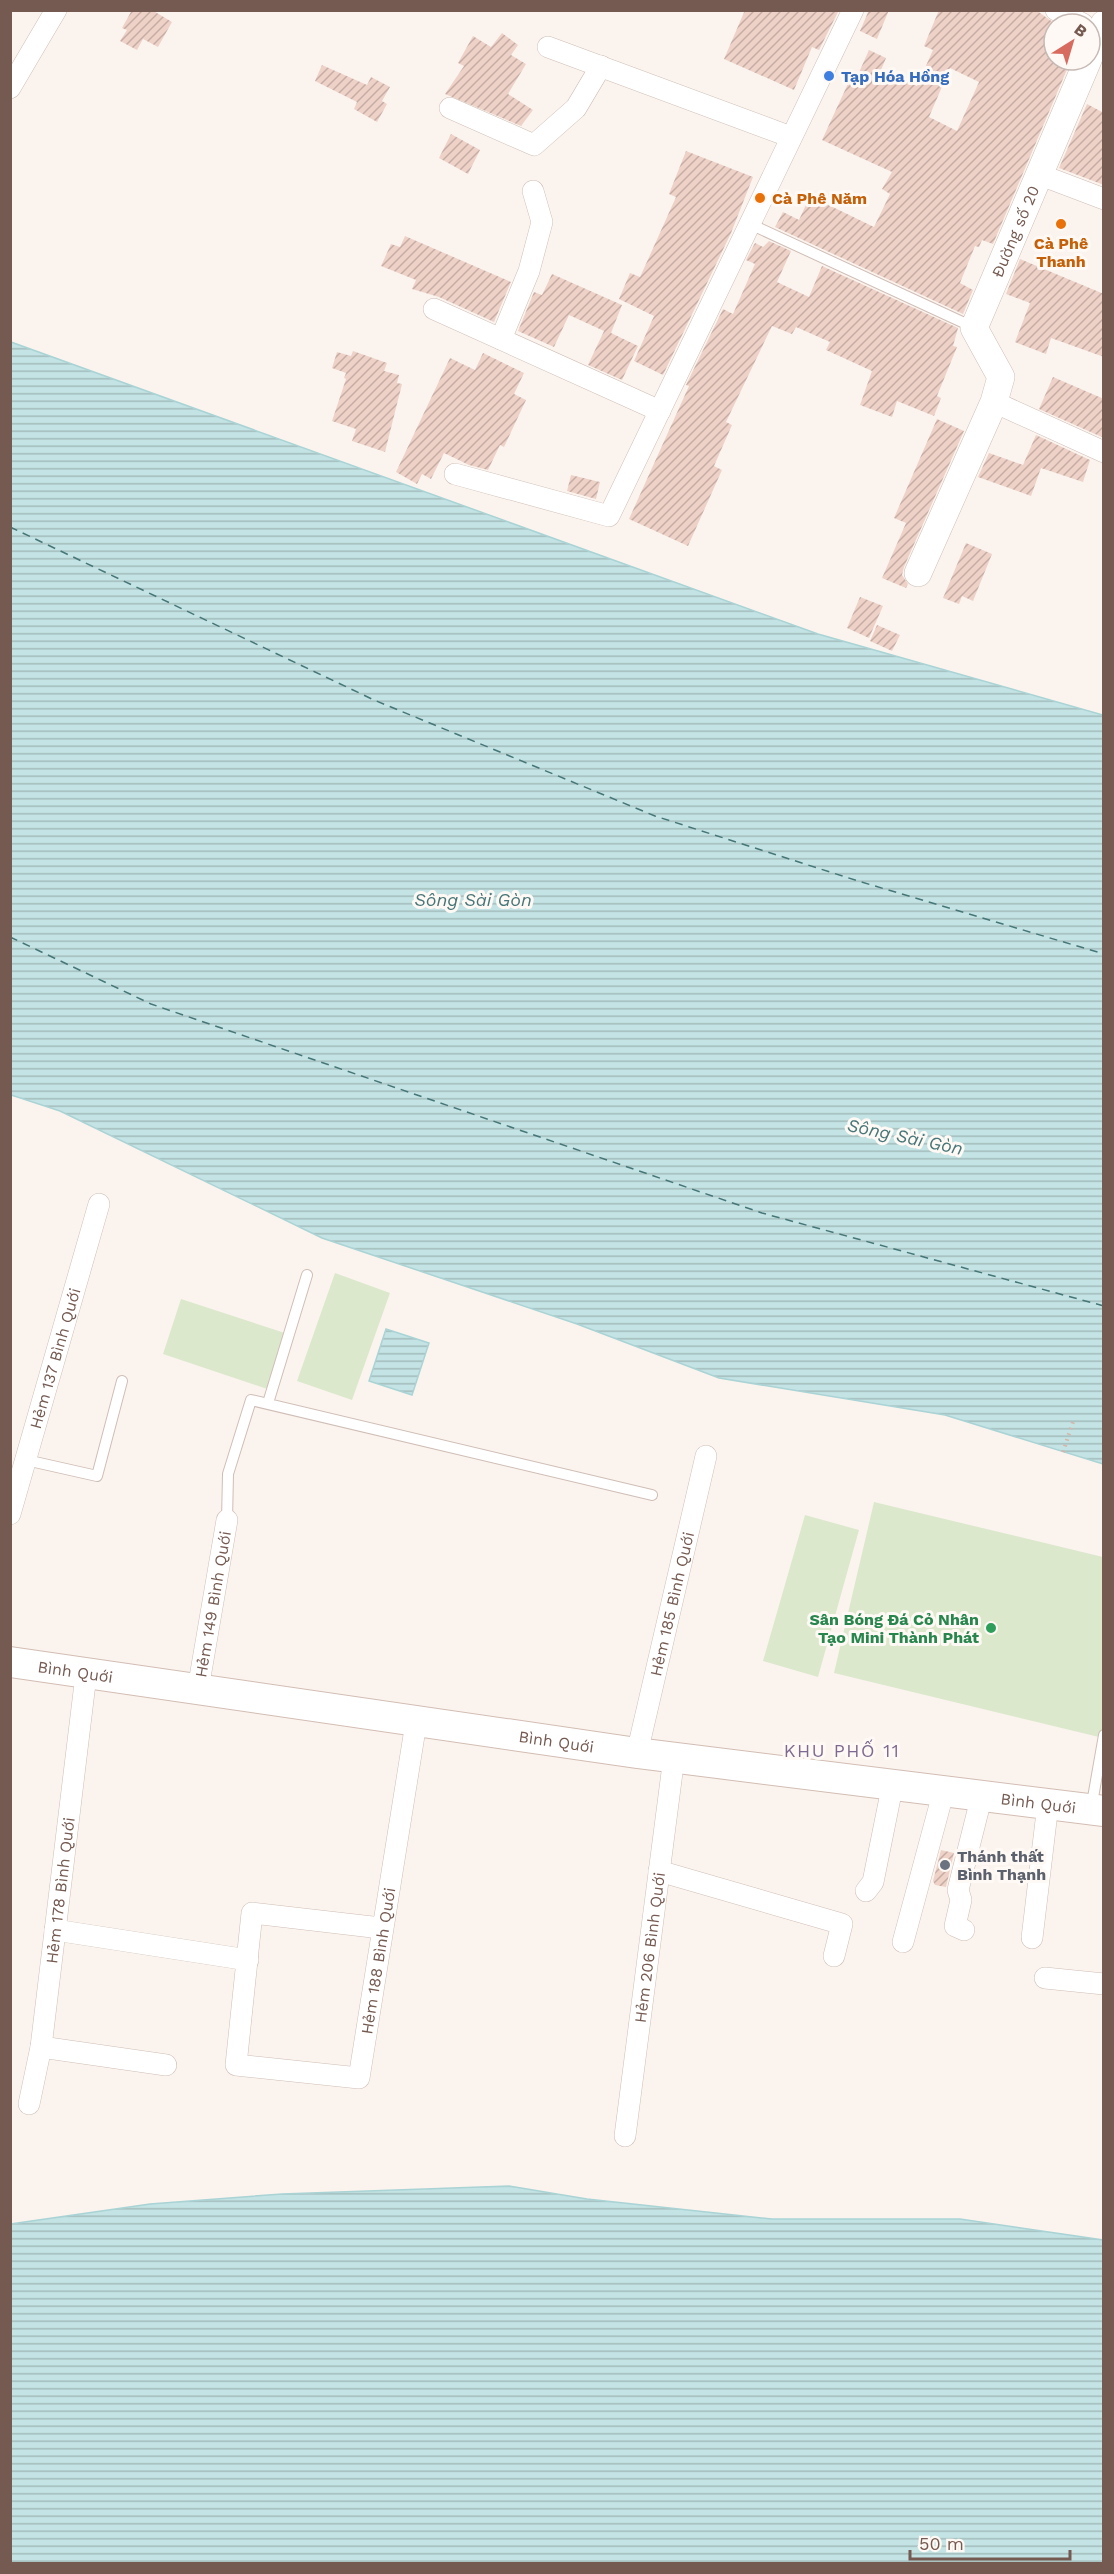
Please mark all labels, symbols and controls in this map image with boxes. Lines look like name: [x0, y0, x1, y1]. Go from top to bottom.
north arrow: [1042, 12, 1102, 72]
text: B: [1071, 20, 1091, 41]
place label: Tạp Hóa Hồng: [841, 67, 949, 86]
marker: Tạp Hóa Hồng: [822, 69, 836, 83]
street label: Đường số 20: [988, 183, 1043, 280]
place label: Cà Phê Năm: [772, 189, 867, 208]
marker: Cà Phê Năm: [753, 191, 767, 205]
marker: Cà Phê Thanh: [1054, 217, 1068, 231]
place label: Cà Phê Thanh: [1034, 234, 1088, 271]
water label: Sông Sài Gòn: [414, 889, 532, 910]
water label: Sông Sài Gòn: [845, 1114, 965, 1159]
street label: Hẻm 137 Bình Quới: [26, 1286, 84, 1431]
street label: Hẻm 149 Bình Quới: [191, 1530, 235, 1679]
street label: Hẻm 185 Bình Quới: [646, 1530, 698, 1678]
place label: Sân Bóng Đá Cỏ Nhân Tạo Mini Thành Phát: [810, 1610, 979, 1647]
marker: Sân Bóng Đá Cỏ Nhân Tạo Mini Thành Phát: [984, 1621, 998, 1635]
street label: Bình Quới: [36, 1657, 114, 1687]
street label: Bình Quới: [517, 1727, 595, 1757]
district label: KHU PHỐ 11: [784, 1739, 900, 1761]
street label: Bình Quới: [1000, 1789, 1077, 1817]
street label: Hẻm 178 Bình Quới: [42, 1816, 79, 1965]
place label: Thánh thất Bình Thạnh: [957, 1847, 1046, 1884]
marker: Thánh thất Bình Thạnh: [938, 1858, 952, 1872]
street label: Hẻm 206 Bình Quới: [631, 1871, 669, 2024]
street label: Hẻm 188 Bình Quới: [357, 1886, 399, 2036]
scale bar: [910, 2523, 1070, 2561]
text: 50 m: [919, 2533, 964, 2554]

